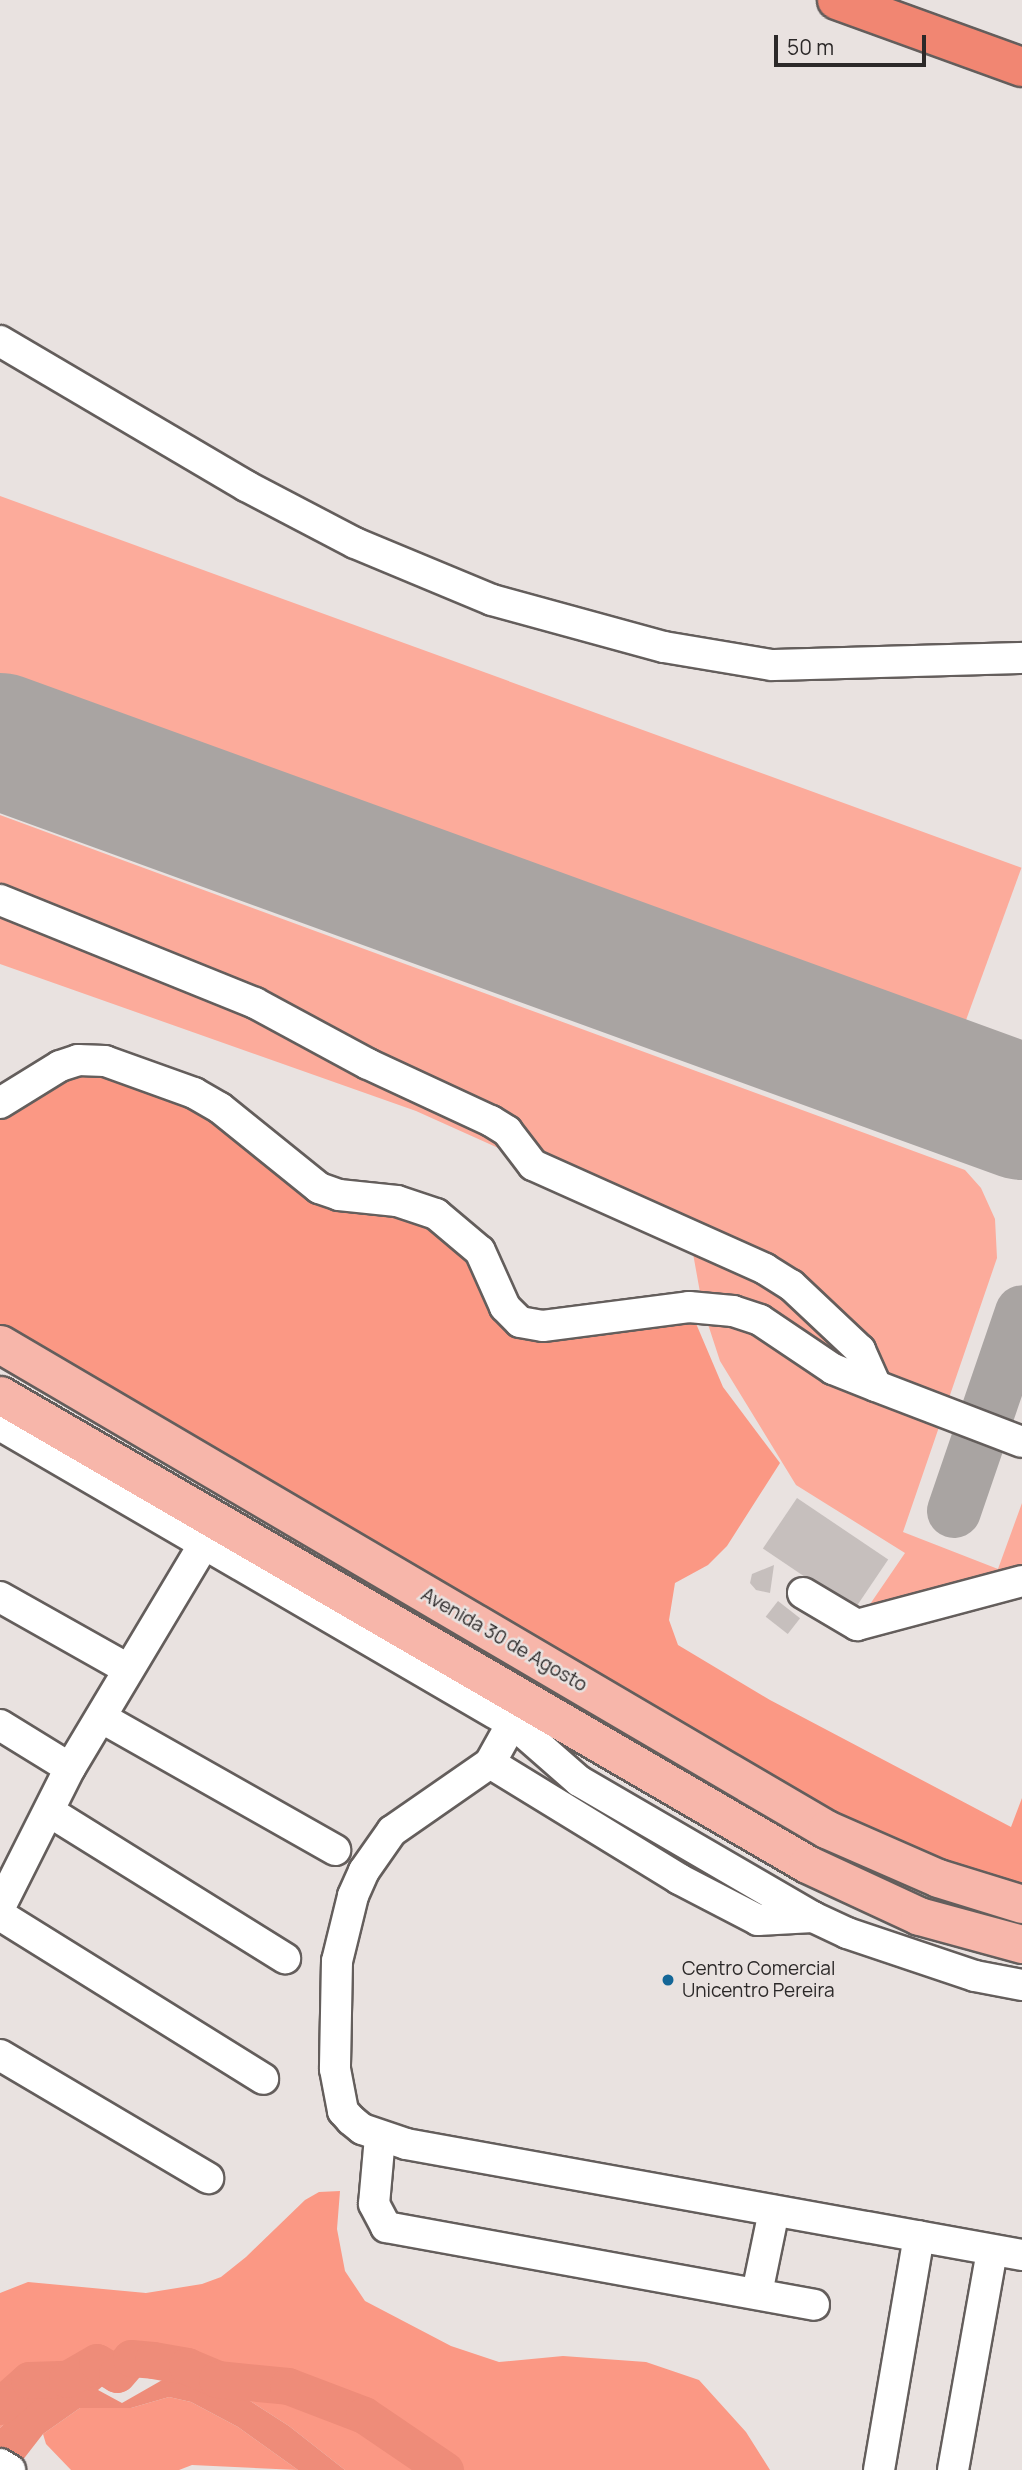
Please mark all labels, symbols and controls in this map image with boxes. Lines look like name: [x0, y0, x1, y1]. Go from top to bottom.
scale bar: [777, 21, 929, 65]
text: 50 m: [787, 33, 834, 61]
street label: Avenida 30 de Agosto: [417, 1583, 591, 1697]
place label: Centro Comercial Unicentro Pereira: [682, 1958, 835, 2002]
marker: Centro Comercial Unicentro Pereira: [660, 1972, 676, 1988]

